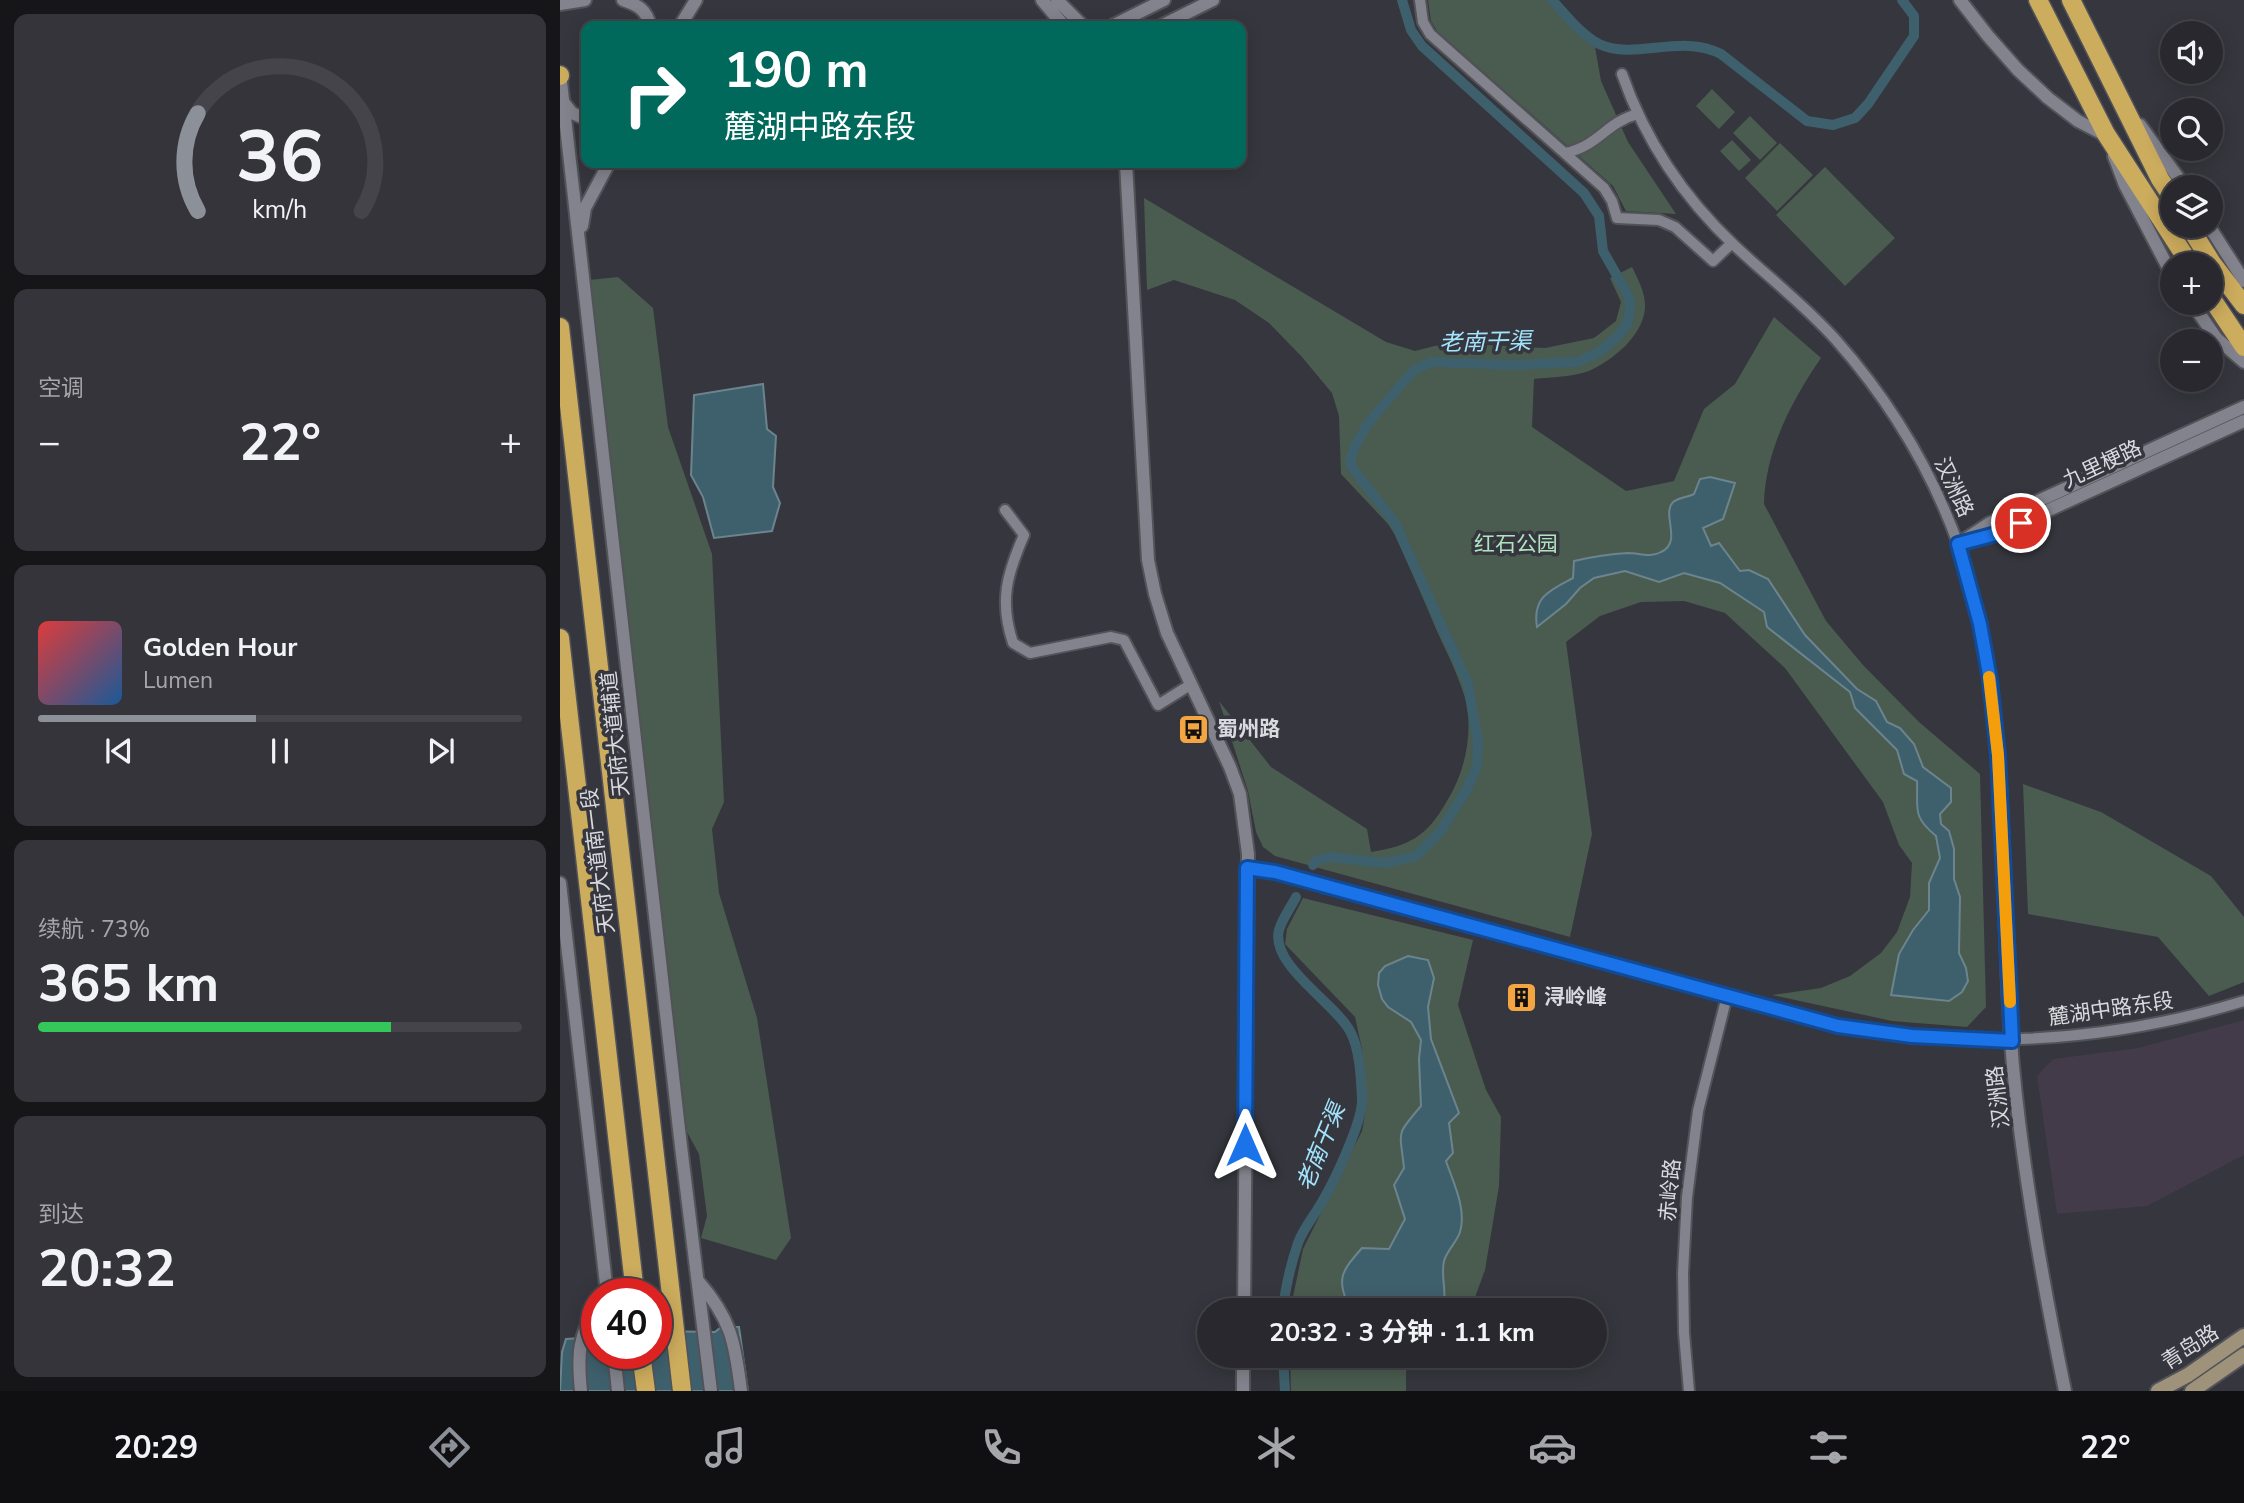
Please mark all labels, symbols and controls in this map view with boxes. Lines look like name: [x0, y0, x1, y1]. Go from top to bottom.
map controls: [2160, 21, 2223, 392]
button: sound: [2160, 21, 2223, 84]
text: 190 m: [724, 37, 868, 104]
icon: right: [609, 49, 700, 140]
button: search: [2160, 98, 2223, 161]
text: 麓湖中路东段: [724, 106, 916, 149]
text: 36: [236, 107, 324, 207]
button: layers: [2160, 175, 2223, 238]
text: km/h: [252, 193, 308, 227]
button: +: [2160, 252, 2223, 315]
water label: 老南干渠: [1439, 326, 1534, 358]
button: −: [2160, 329, 2223, 392]
text: 空调: [38, 373, 84, 404]
text: 22°: [239, 407, 321, 478]
text: −: [38, 417, 61, 468]
text: +: [499, 417, 522, 468]
street label: 九里梗路: [2058, 434, 2146, 494]
street label: 汉洲路: [1928, 453, 1980, 521]
pin: [1991, 493, 2051, 553]
icon: arrive: [2002, 504, 2040, 542]
park label: 红石公园: [1474, 530, 1558, 558]
text: Golden Hour: [143, 630, 298, 665]
text: Lumen: [143, 665, 213, 696]
street label: 天府大道辅道: [594, 670, 636, 798]
bus stop icon: 蜀州路: [1177, 712, 1211, 746]
place label: 蜀州路: [1217, 715, 1280, 743]
icon: previous: [100, 732, 138, 770]
icon: pause: [261, 732, 299, 770]
icon: next: [422, 732, 460, 770]
street label: 天府大道南一段: [575, 786, 621, 936]
text: 续航 · 73%: [38, 914, 150, 945]
text: 365 km: [38, 948, 219, 1019]
building icon: 浔岭峰: [1504, 980, 1538, 1014]
place label: 浔岭峰: [1544, 983, 1607, 1011]
street label: 麓湖中路东段: [2047, 986, 2175, 1032]
street label: 汉洲路: [1980, 1064, 2016, 1130]
water label: 老南干渠: [1289, 1096, 1354, 1195]
position arrow: [1208, 1108, 1282, 1182]
street label: 赤岭路: [1653, 1157, 1687, 1223]
text: 到达: [38, 1199, 84, 1230]
text: 20:32: [38, 1233, 176, 1304]
speed limit sign: 40: [581, 1278, 672, 1369]
text: 20:32 · 3 分钟 · 1.1 km: [1269, 1315, 1535, 1350]
street label: 青岛路: [2156, 1318, 2224, 1376]
icon: directions: [425, 1423, 474, 1472]
icon: music: [701, 1423, 750, 1472]
icon: phone: [977, 1423, 1026, 1472]
icon: climate: [1252, 1423, 1301, 1472]
icon: car: [1528, 1423, 1577, 1472]
icon: filters: [1804, 1423, 1853, 1472]
text: 20:29: [113, 1426, 198, 1469]
text: 22°: [2080, 1426, 2130, 1469]

